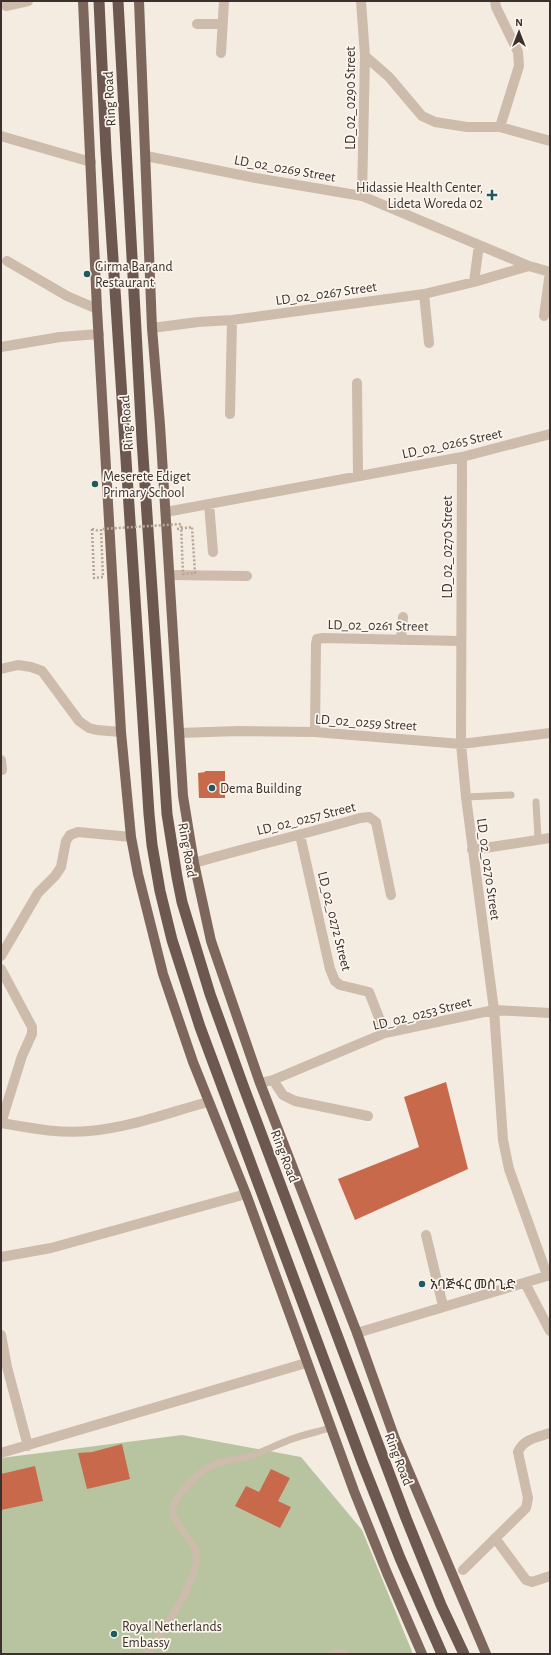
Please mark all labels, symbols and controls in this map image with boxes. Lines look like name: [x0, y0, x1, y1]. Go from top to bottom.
north arrow: [499, 12, 539, 52]
text: N: [515, 17, 523, 28]
street label: LD_02_0290 Street: [344, 46, 358, 150]
street label: Ring Road: [102, 71, 118, 127]
street label: LD_02_0269 Street: [233, 153, 337, 185]
place label: Hidassie Health Center, Lideta Woreda 02: [356, 181, 483, 211]
marker: Hidassie Health Center, Lideta Woreda 02: [486, 189, 498, 201]
place label: Girma Bar and Restaurant: [95, 260, 173, 290]
marker: Girma Bar and Restaurant: [82, 269, 92, 279]
street label: LD_02_0267 Street: [275, 280, 378, 308]
street label: Ring Road: [118, 395, 136, 451]
street label: LD_02_0265 Street: [401, 426, 504, 461]
place label: Meserete Ediget Primary School: [103, 470, 191, 500]
marker: Meserete Ediget Primary School: [90, 479, 100, 489]
street label: LD_02_0270 Street: [441, 495, 455, 598]
street label: LD_02_0261 Street: [327, 618, 429, 634]
street label: LD_02_0259 Street: [315, 712, 418, 734]
place label: Dema Building: [220, 782, 302, 796]
marker: Dema Building: [207, 783, 217, 793]
street label: LD_02_0257 Street: [255, 800, 358, 838]
street label: LD_02_0270 Street: [474, 817, 502, 922]
street label: Ring Road: [175, 822, 199, 879]
street label: LD_02_0272 Street: [315, 870, 353, 973]
street label: LD_02_0253 Street: [371, 995, 474, 1033]
street label: Ring Road: [268, 1128, 301, 1185]
place label: አባጅፋር መስጊድ: [430, 1277, 515, 1292]
marker: አባጅፋር መስጊድ: [417, 1279, 427, 1289]
street label: Ring Road: [382, 1431, 415, 1488]
place label: Royal Netherlands Embassy: [122, 1620, 222, 1650]
marker: Royal Netherlands Embassy: [109, 1629, 119, 1639]

